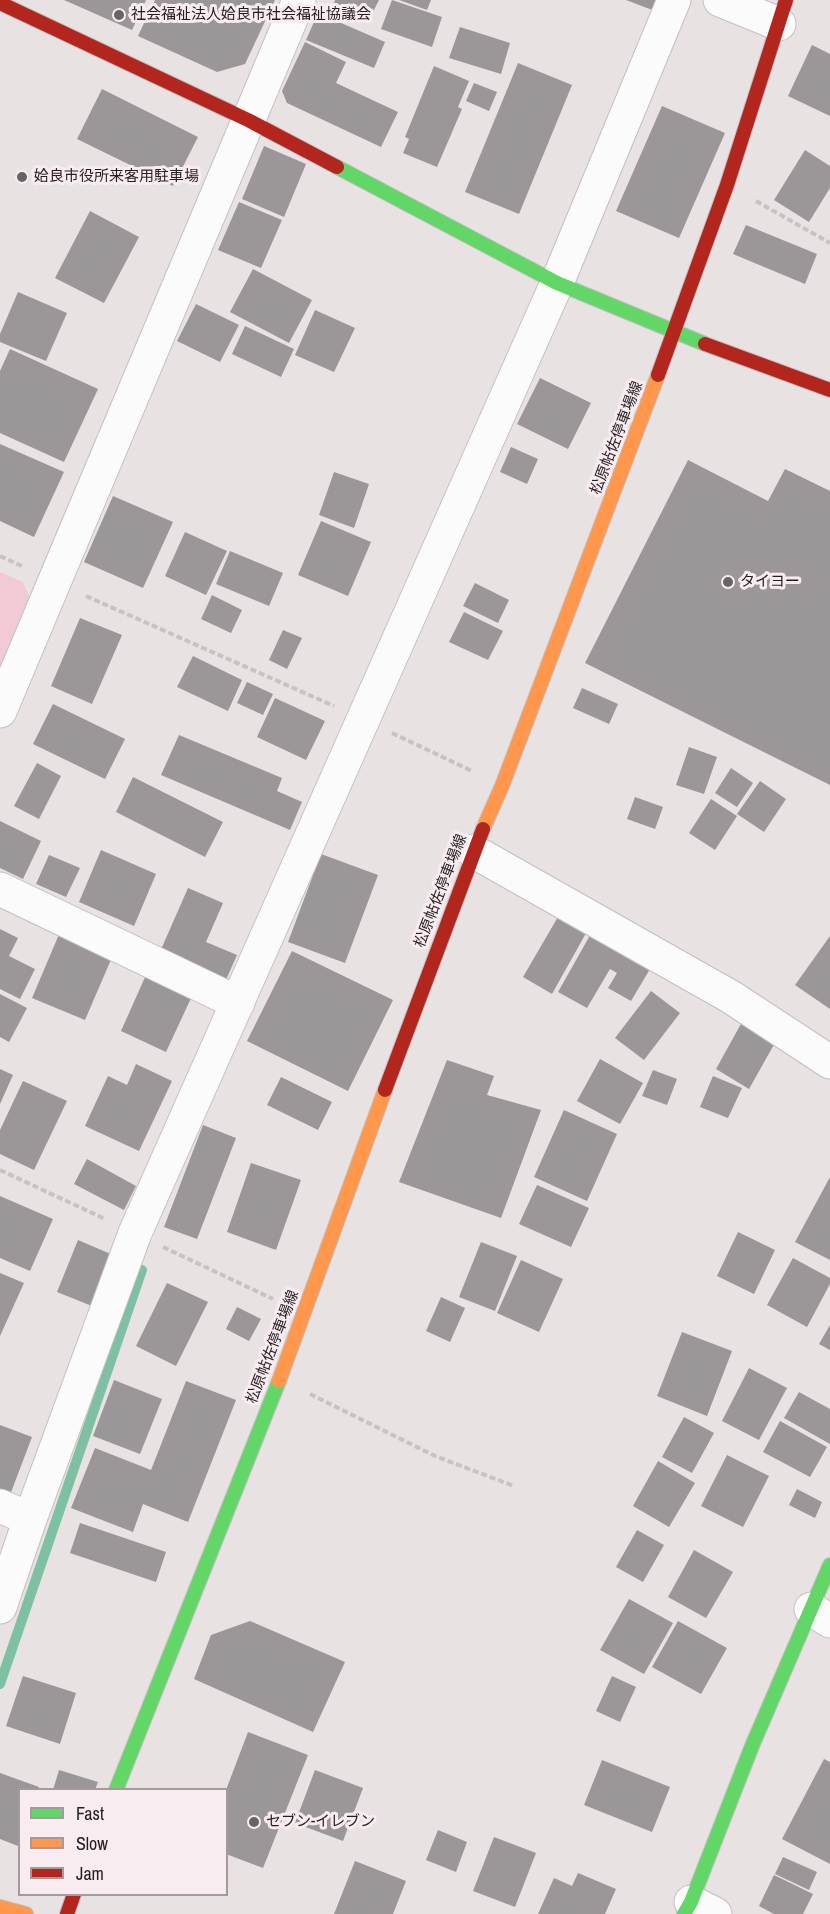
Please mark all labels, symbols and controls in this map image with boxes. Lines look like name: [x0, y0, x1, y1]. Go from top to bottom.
place label: 社会福祉法人姶良市社会福祉協議会: [131, 6, 371, 24]
marker: 社会福祉法人姶良市社会福祉協議会: [112, 8, 126, 22]
place label: 姶良市役所来客用駐車場: [34, 168, 199, 186]
marker: 姶良市役所来客用駐車場: [15, 170, 29, 184]
street label: 松原帖佐停車場線: [587, 379, 647, 497]
place label: タイヨー: [740, 573, 800, 591]
marker: タイヨー: [721, 575, 735, 589]
street label: 松原帖佐停車場線: [411, 832, 471, 950]
street label: 松原帖佐停車場線: [243, 1288, 303, 1406]
legend: [18, 1788, 228, 1896]
text: Fast: [76, 1801, 104, 1826]
place label: セブン-イレブン: [266, 1813, 375, 1831]
marker: セブン-イレブン: [247, 1815, 261, 1829]
text: Slow: [76, 1831, 108, 1856]
text: Jam: [76, 1861, 104, 1886]

